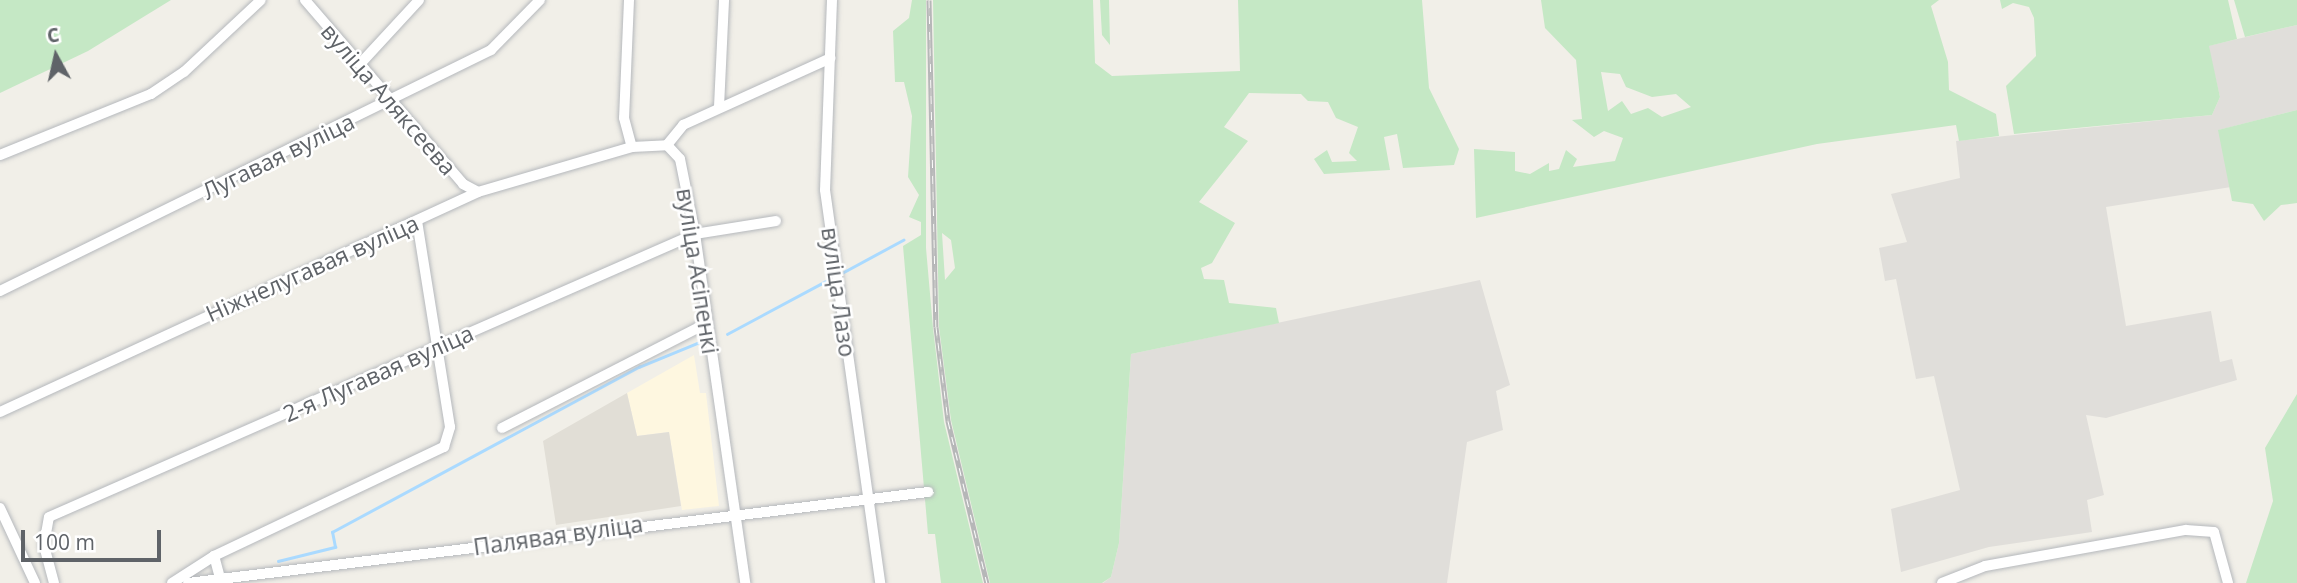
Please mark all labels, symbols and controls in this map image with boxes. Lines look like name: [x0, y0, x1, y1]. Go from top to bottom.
street label: вуліца Аляксеева: [316, 17, 462, 181]
north arrow: [21, 21, 91, 91]
text: С: [45, 21, 61, 49]
street label: Лугавая вуліца: [197, 107, 359, 205]
street label: вуліца Асіпенкі: [671, 186, 725, 356]
street label: Ніжнелугавая вуліца: [201, 209, 423, 327]
street label: вуліца Лазо: [816, 225, 862, 359]
street label: 2-я Лугавая вуліца: [279, 319, 477, 427]
street label: Палявая вуліца: [471, 509, 645, 561]
scale bar: [24, 516, 164, 560]
text: 100 m: [34, 528, 95, 556]

